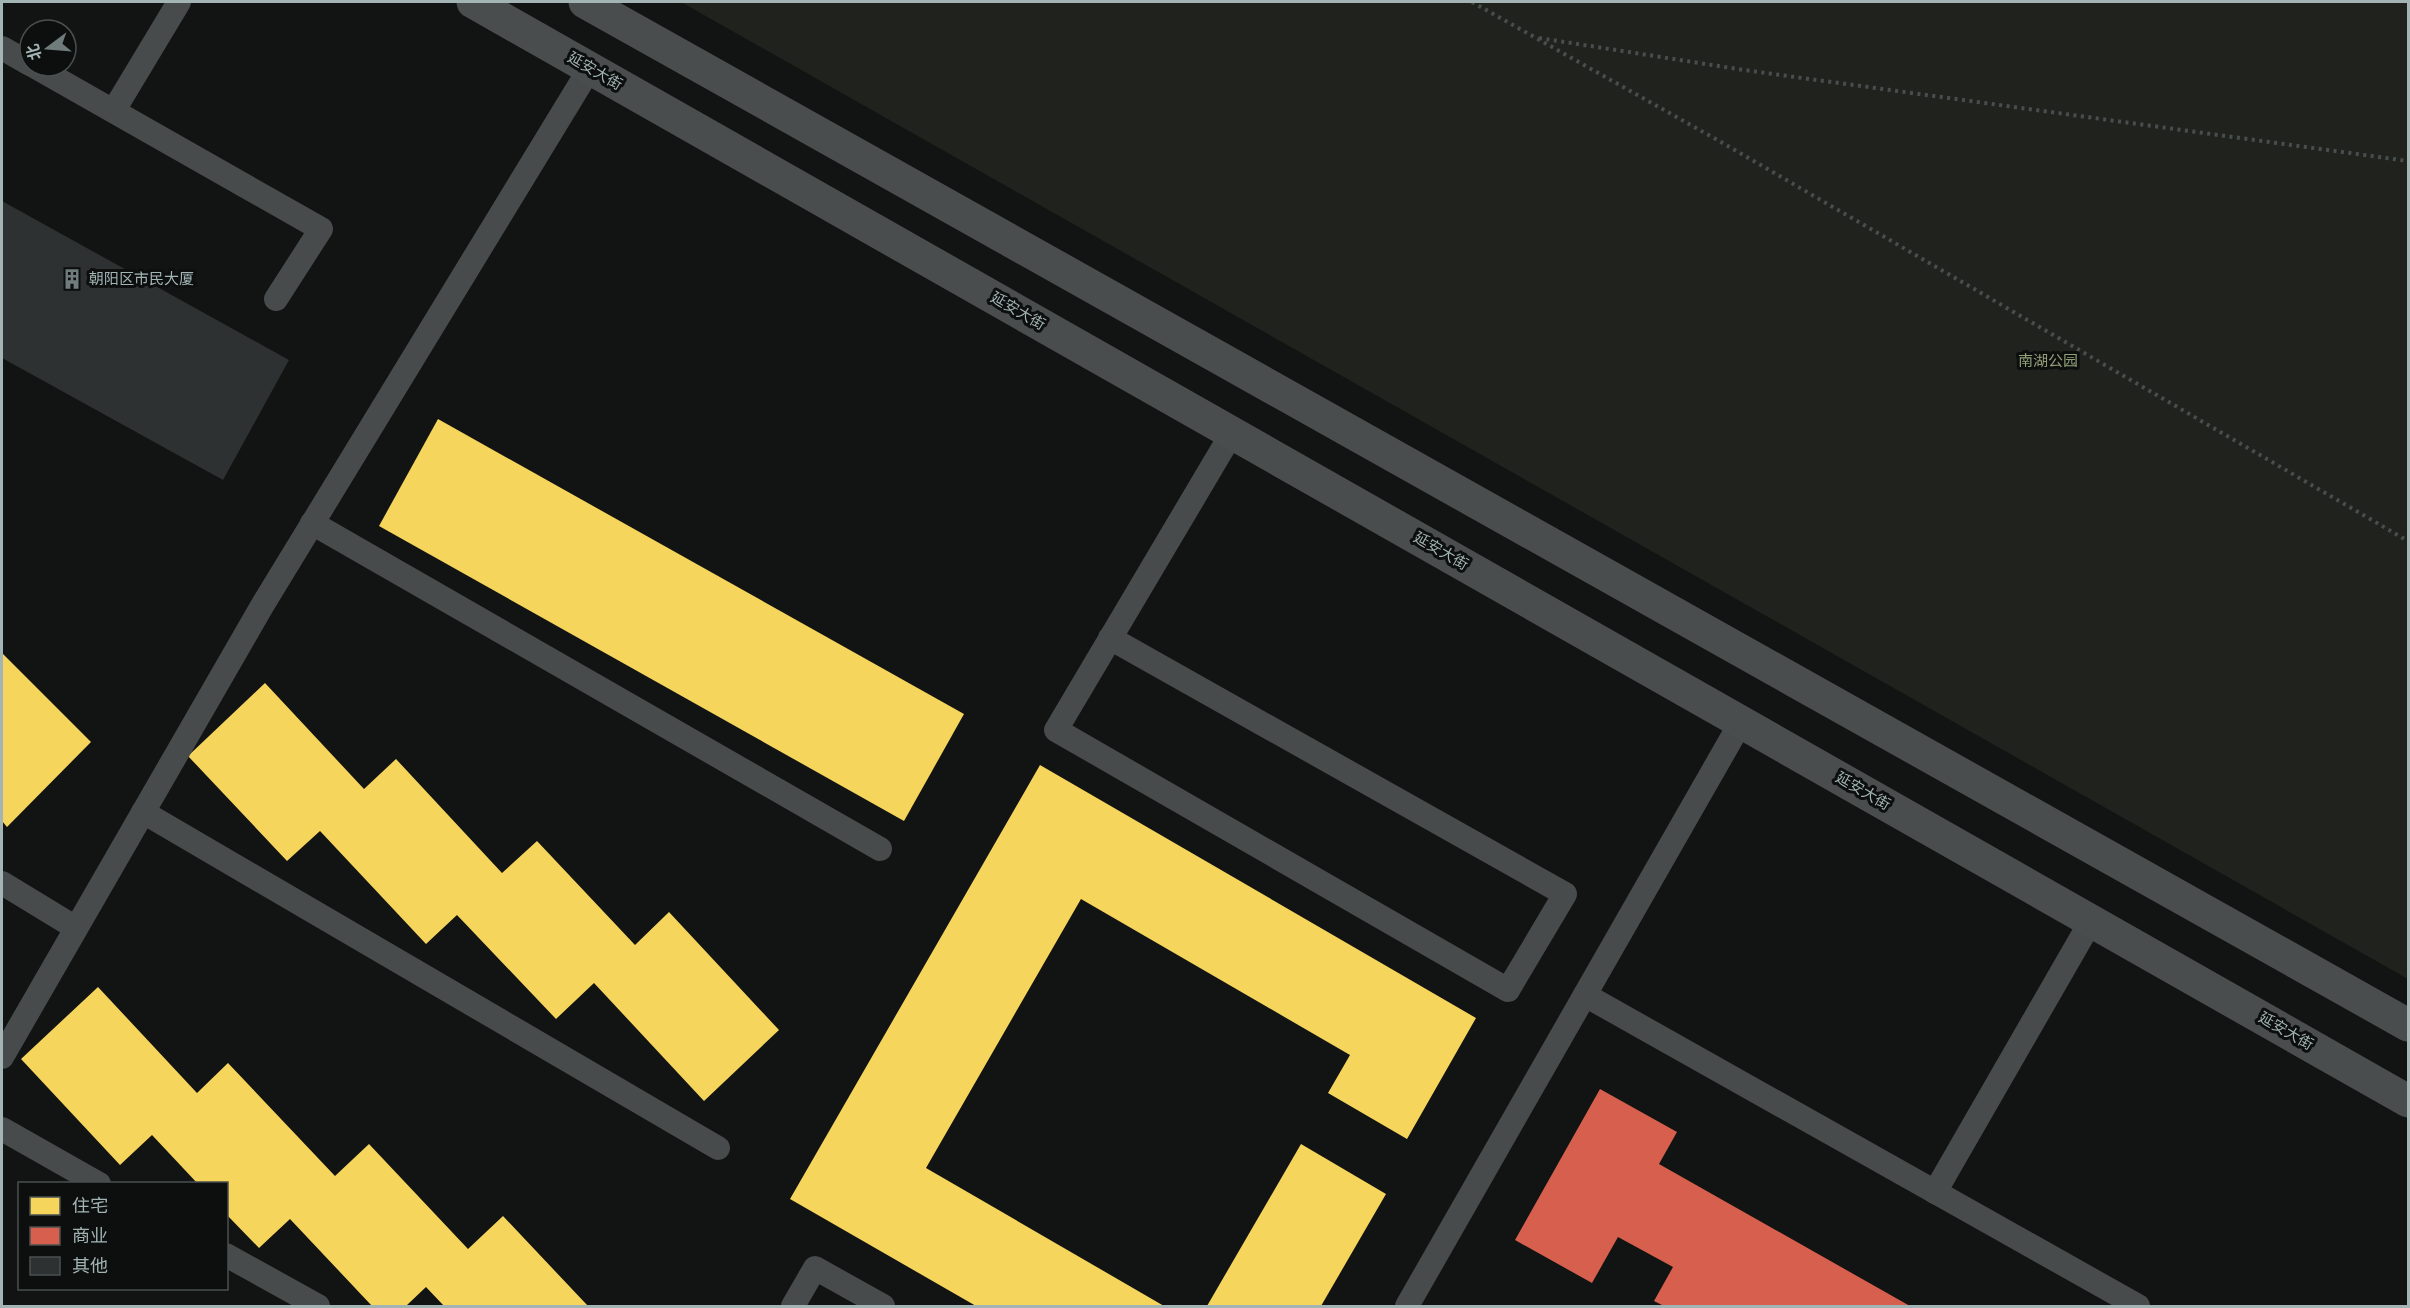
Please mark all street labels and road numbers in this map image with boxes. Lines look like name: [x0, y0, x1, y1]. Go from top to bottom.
street label: 延安大街: [565, 47, 626, 94]
street label: 延安大街: [988, 287, 1049, 334]
street label: 延安大街: [1411, 527, 1472, 574]
street label: 延安大街: [1833, 767, 1894, 814]
street label: 延安大街: [2256, 1007, 2317, 1054]

